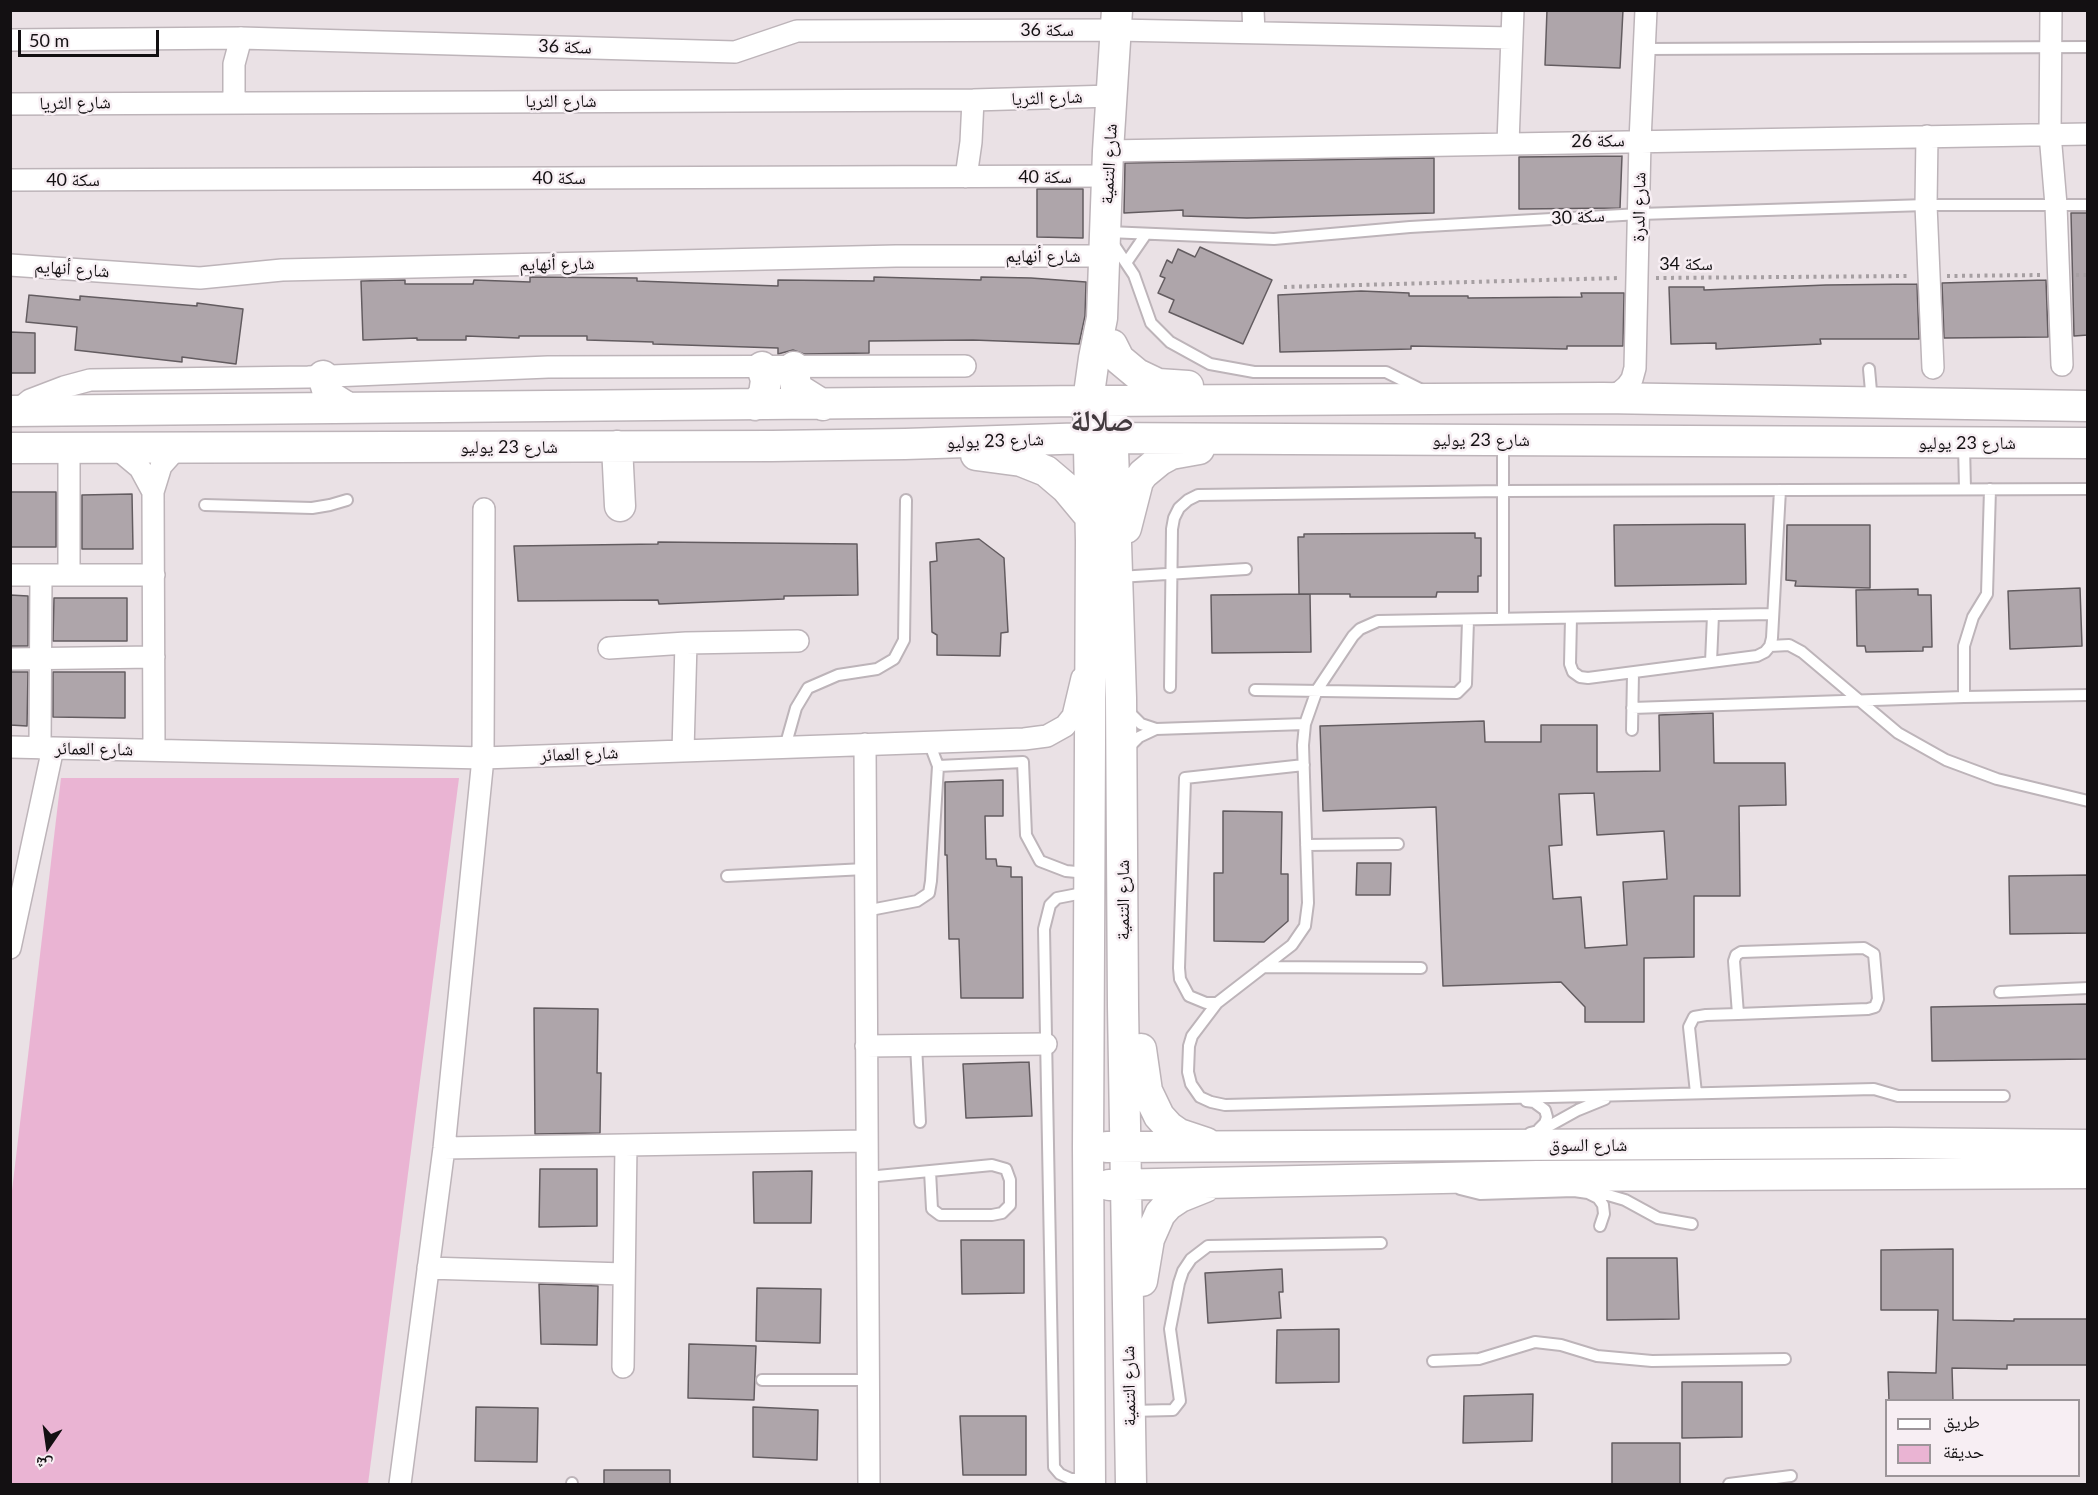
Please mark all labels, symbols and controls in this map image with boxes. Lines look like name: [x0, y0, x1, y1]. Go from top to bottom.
scale bar: [21, 18, 162, 56]
street label: سكة 36: [1020, 19, 1074, 41]
text: 50 m: [29, 29, 69, 51]
street label: سكة 36: [538, 35, 592, 59]
street label: شارع الثريا: [1011, 86, 1083, 110]
street label: شارع الثريا: [525, 90, 597, 112]
street label: شارع الثريا: [39, 92, 111, 114]
street label: شارع التنمية: [1096, 123, 1122, 205]
street label: سكة 26: [1571, 130, 1625, 152]
street label: سكة 40: [1018, 166, 1072, 188]
street label: سكة 40: [532, 167, 586, 189]
street label: سكة 40: [46, 169, 100, 191]
street label: شارع الدرة: [1628, 172, 1650, 242]
street label: سكة 30: [1551, 205, 1605, 229]
street label: شارع أنهايم: [1005, 245, 1081, 267]
street label: شارع أنهايم: [519, 253, 595, 275]
street label: سكة 34: [1659, 253, 1713, 275]
street label: شارع أنهايم: [34, 256, 110, 282]
district label: صلالة: [1070, 403, 1134, 439]
street label: شارع 23 يوليو: [946, 429, 1044, 453]
street label: شارع 23 يوليو: [1432, 429, 1530, 451]
street label: شارع 23 يوليو: [1918, 432, 2016, 454]
street label: شارع 23 يوليو: [460, 436, 558, 458]
street label: شارع العمائر: [55, 738, 133, 760]
street label: شارع العمائر: [539, 742, 619, 766]
street label: شارع التنمية: [1112, 860, 1134, 940]
street label: شارع السوق: [1549, 1134, 1627, 1156]
street label: شارع التنمية: [1117, 1345, 1141, 1427]
legend: [1885, 1399, 2080, 1477]
text: طريق: [1943, 1410, 1980, 1432]
north arrow: [18, 1417, 78, 1477]
text: حديقة: [1943, 1440, 1984, 1462]
text: ش: [33, 1454, 54, 1476]

